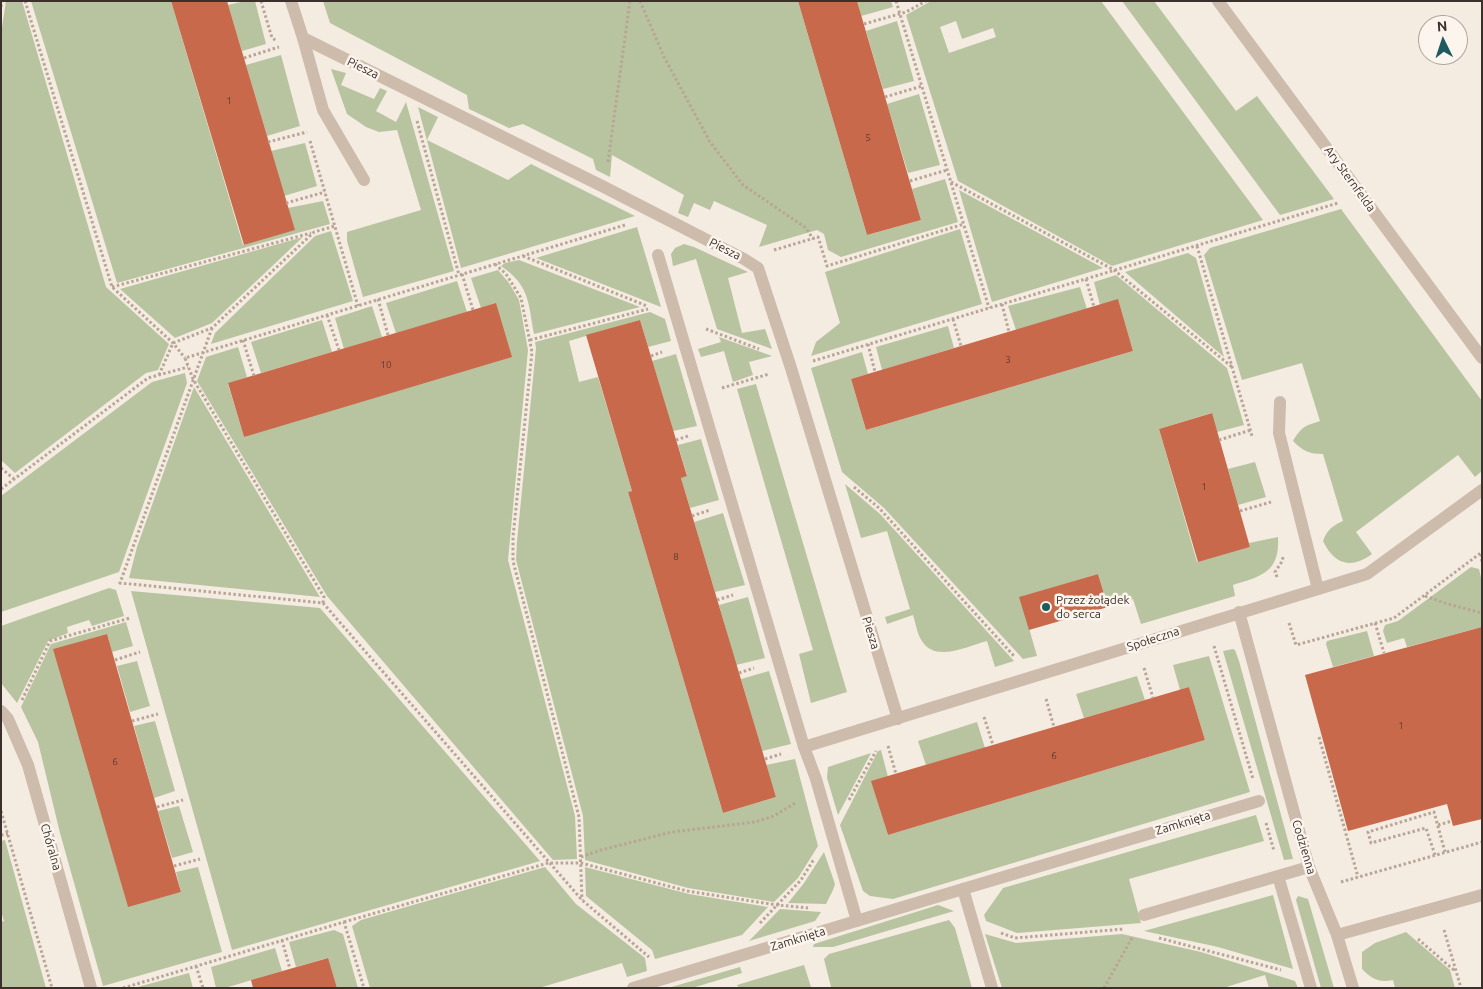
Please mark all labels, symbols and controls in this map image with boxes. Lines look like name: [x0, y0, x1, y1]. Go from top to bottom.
north arrow: [1418, 15, 1468, 65]
text: N: [1436, 18, 1448, 34]
street label: Piesza: [345, 54, 381, 82]
house number: 1: [226, 95, 232, 107]
house number: 5: [865, 132, 871, 144]
street label: Ary Sternfelda: [1321, 143, 1379, 215]
street label: Piesza: [707, 235, 743, 263]
house number: 3: [1005, 354, 1011, 366]
house number: 10: [380, 359, 392, 371]
house number: 1: [1201, 481, 1207, 493]
house number: 8: [673, 551, 679, 563]
place label: Przez żołądek do serca: [1056, 593, 1130, 621]
marker: Przez żołądek do serca: [1040, 601, 1052, 613]
street label: Piesza: [859, 615, 883, 651]
street label: Społeczna: [1125, 624, 1181, 654]
house number: 1: [1398, 720, 1404, 732]
house number: 6: [1051, 750, 1057, 762]
house number: 6: [112, 756, 118, 768]
street label: Zamknięta: [1154, 808, 1212, 838]
street label: Codzienna: [1289, 818, 1319, 876]
street label: Chóralna: [37, 822, 65, 872]
street label: Zamknięta: [769, 924, 827, 954]

